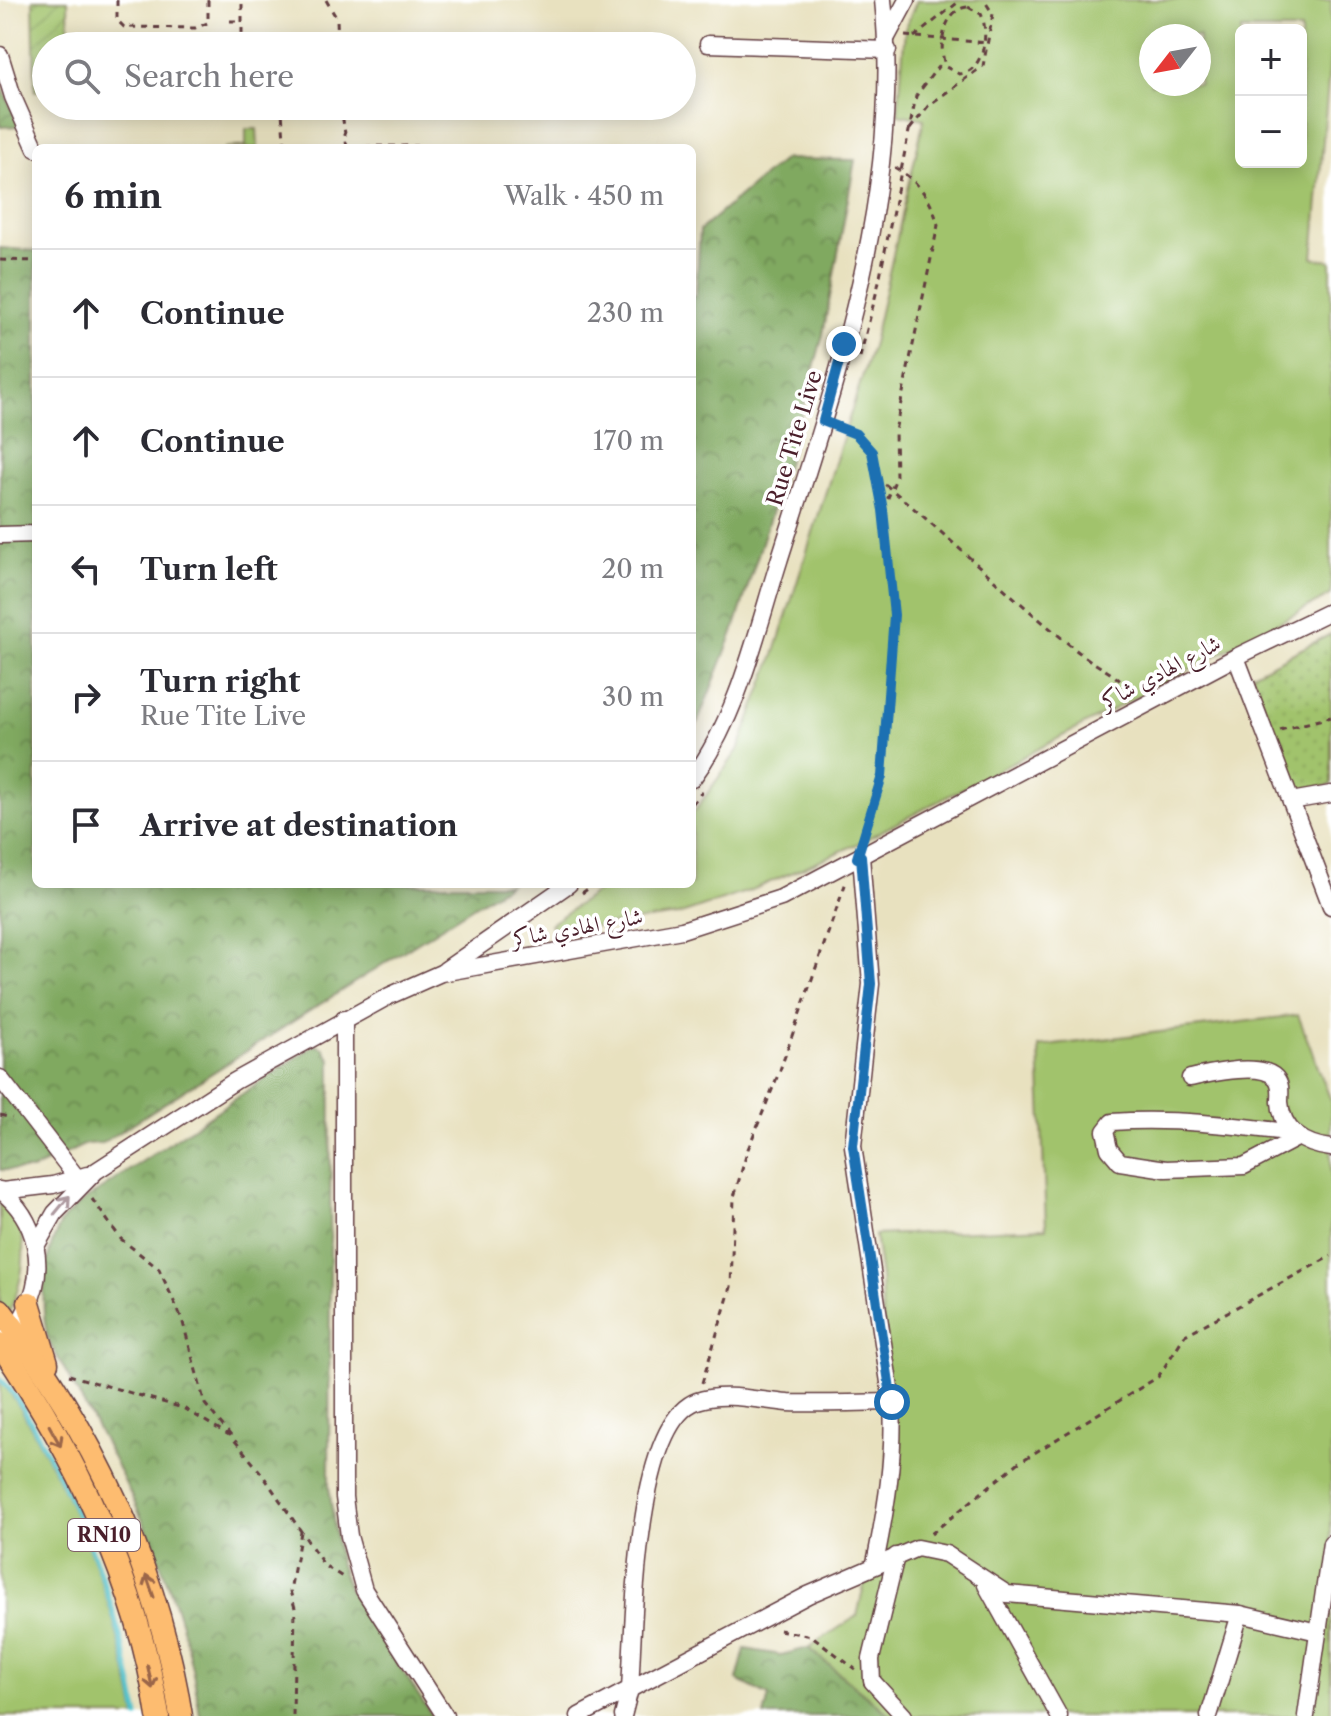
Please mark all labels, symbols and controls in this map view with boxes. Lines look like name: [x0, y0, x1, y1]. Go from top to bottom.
north arrow: [1139, 24, 1211, 96]
map controls: [1235, 24, 1307, 168]
button: +: [1235, 24, 1307, 96]
search box: [32, 32, 696, 120]
icon: search: [60, 54, 104, 98]
text: Search here: [124, 58, 294, 95]
button: −: [1235, 96, 1307, 168]
text: 6 min: [64, 175, 162, 217]
text: Walk · 450 m: [504, 180, 664, 212]
icon: ahead: [64, 291, 108, 335]
text: Continue: [140, 295, 285, 332]
text: 230 m: [587, 297, 664, 329]
route end: [826, 326, 862, 362]
street label: Rue Tite Live: [761, 367, 828, 509]
icon: ahead: [64, 419, 108, 463]
text: Continue: [140, 423, 285, 460]
text: 170 m: [593, 425, 664, 457]
icon: left: [64, 547, 108, 591]
text: Turn left: [140, 551, 277, 588]
text: 20 m: [601, 553, 664, 585]
street label: شارع الهادي شاكر: [1094, 629, 1228, 721]
text: Turn right: [140, 663, 300, 700]
icon: right: [64, 675, 108, 719]
text: 30 m: [602, 681, 664, 713]
text: Rue Tite Live: [140, 700, 306, 732]
icon: arrive: [64, 803, 108, 847]
text: Arrive at destination: [140, 807, 458, 844]
street label: شارع الهادي شاكر: [507, 903, 646, 958]
one-way arrow: [53, 1196, 71, 1216]
route start: [874, 1384, 910, 1420]
one-way arrow: [48, 1423, 64, 1447]
road number: RN10: [68, 1519, 140, 1551]
one-way arrow: [141, 1574, 156, 1599]
one-way arrow: [143, 1663, 158, 1689]

